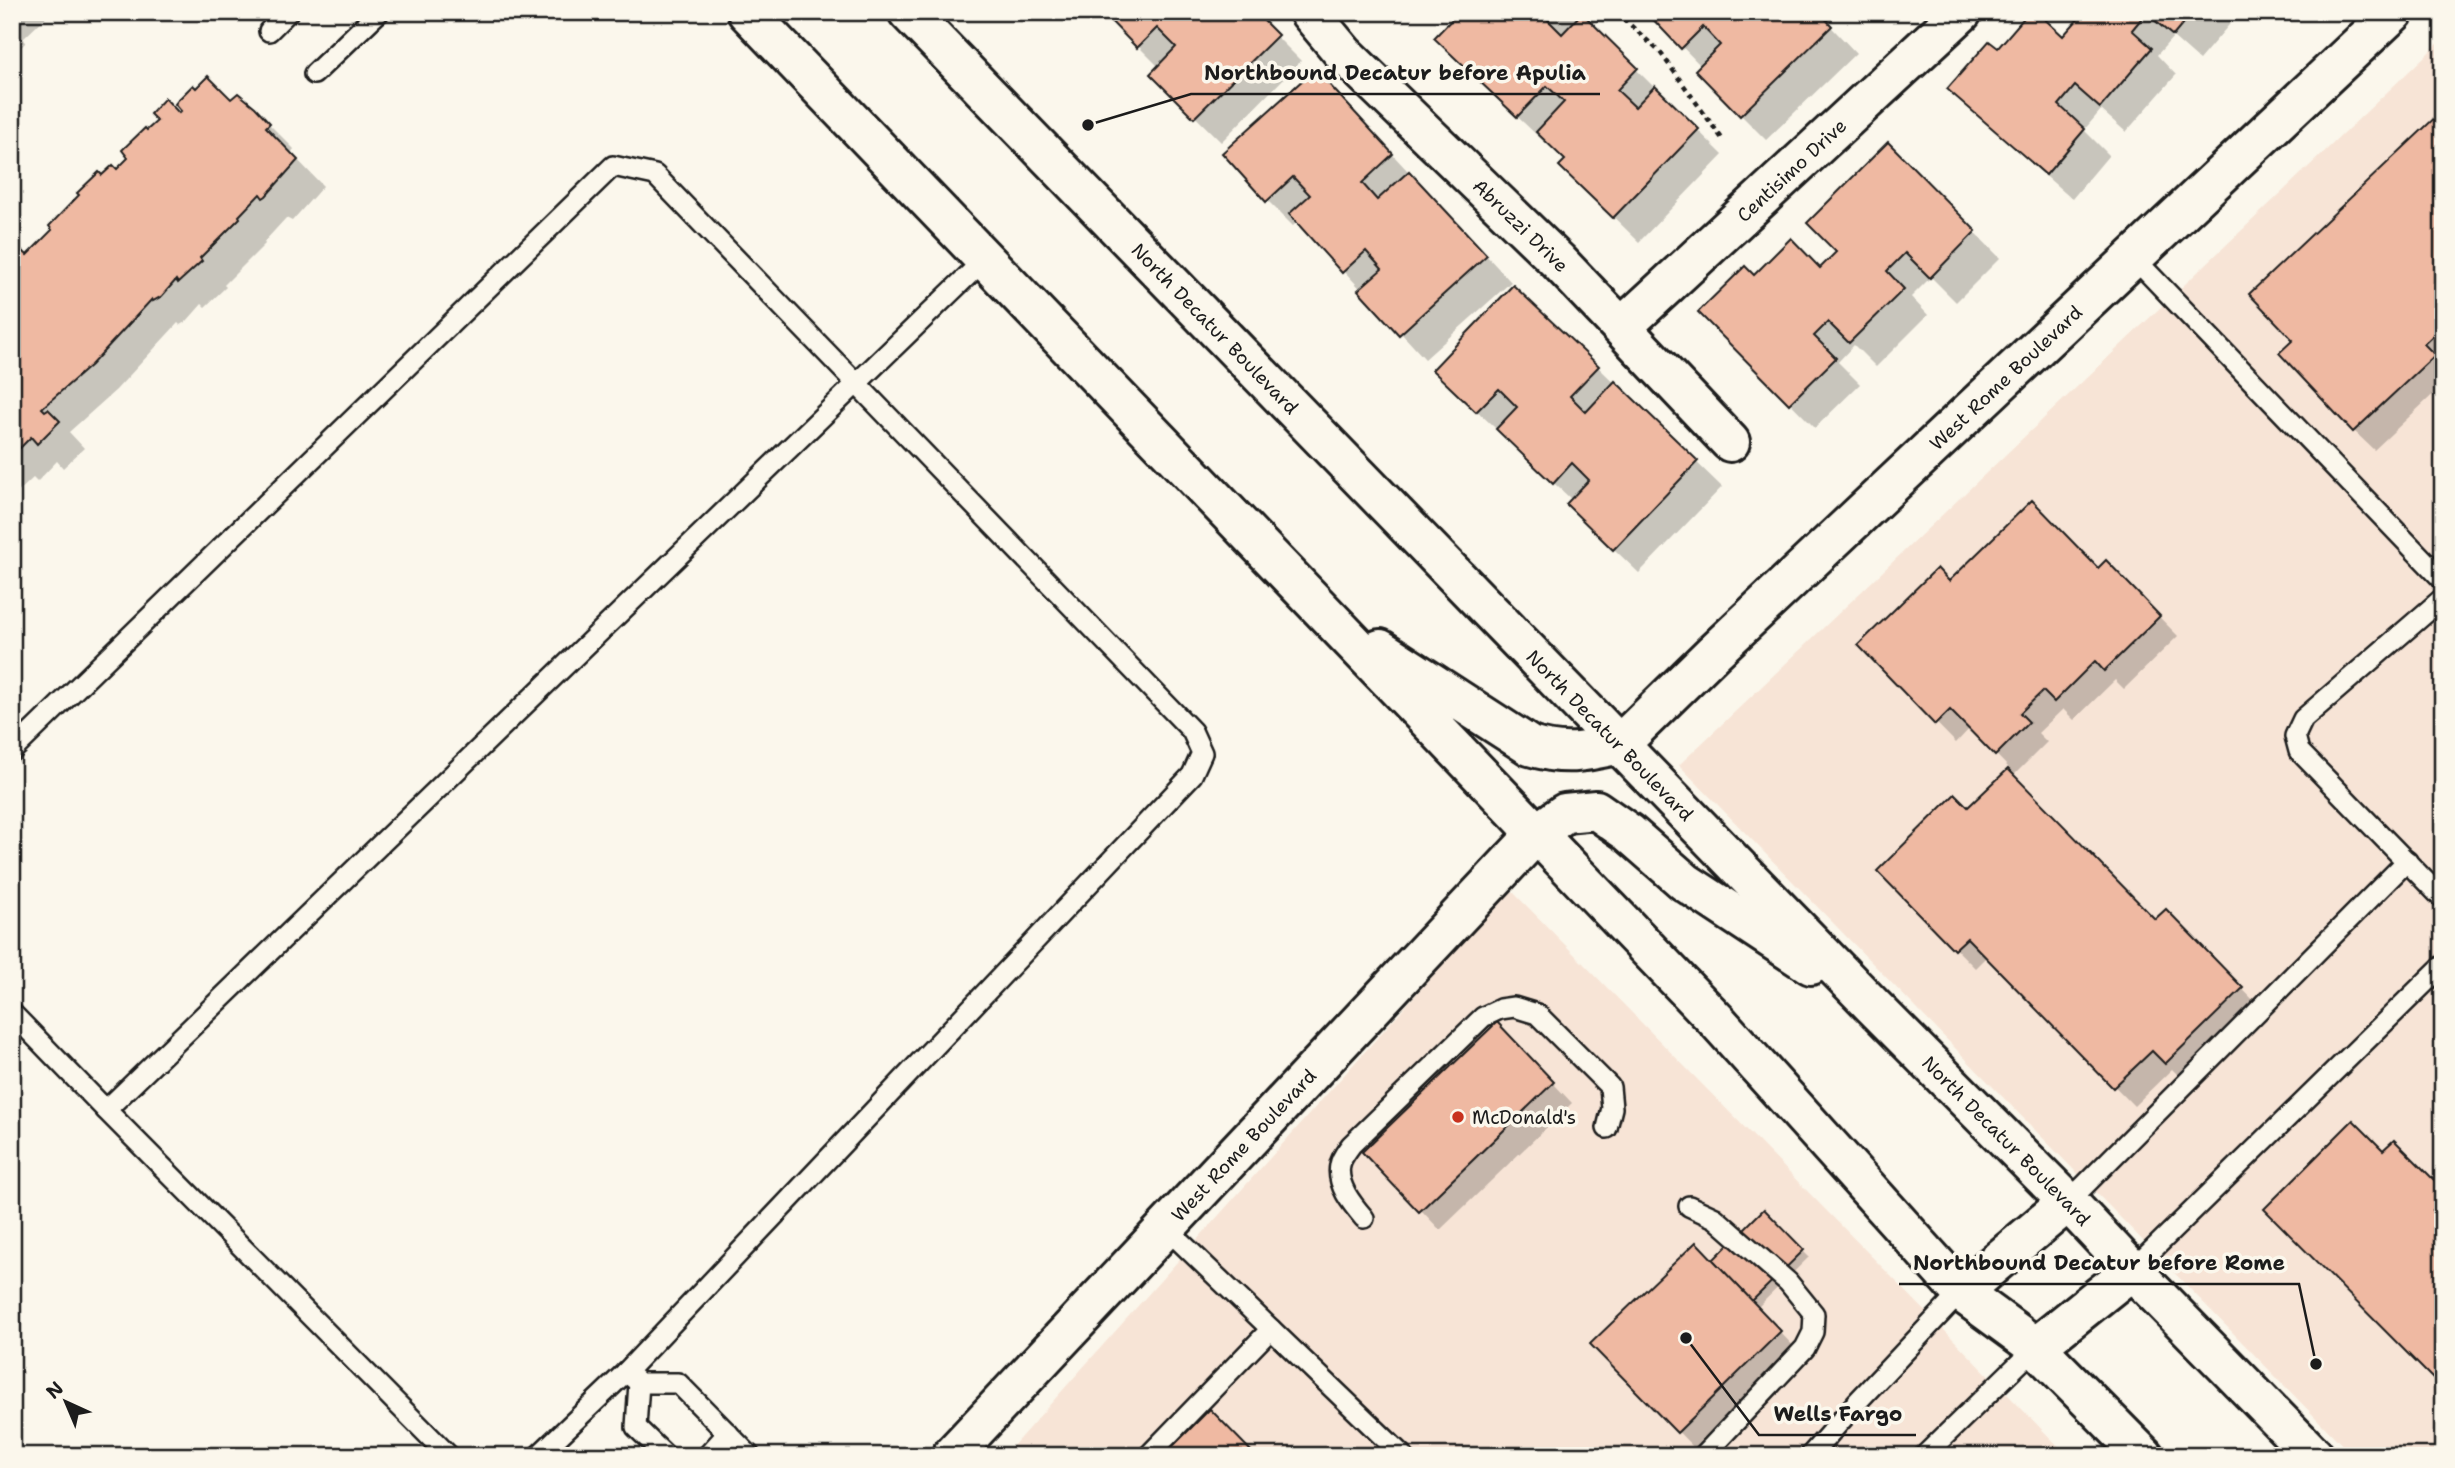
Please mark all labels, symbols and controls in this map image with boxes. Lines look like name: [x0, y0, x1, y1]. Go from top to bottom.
callout: Northbound Decatur before Apulia: [1191, 52, 1600, 94]
text: Northbound Decatur before Apulia: [1204, 59, 1587, 87]
street label: Centisimo Drive: [1731, 113, 1852, 227]
street label: Abruzzi Drive: [1468, 173, 1574, 277]
street label: North Decatur Boulevard: [1126, 237, 1304, 420]
street label: West Rome Boulevard: [1924, 300, 2087, 455]
street label: North Decatur Boulevard: [1521, 644, 1699, 826]
street label: North Decatur Boulevard: [1917, 1050, 2096, 1231]
street label: West Rome Boulevard: [1166, 1063, 1321, 1227]
place label: McDonald's: [1472, 1105, 1576, 1130]
marker: McDonald's: [1450, 1109, 1466, 1125]
callout: Northbound Decatur before Rome: [1899, 1242, 2299, 1284]
text: Northbound Decatur before Rome: [1913, 1249, 2285, 1277]
north arrow: [32, 1366, 102, 1436]
text: N: [40, 1376, 69, 1404]
callout: Wells Fargo: [1759, 1393, 1916, 1435]
text: Wells Fargo: [1774, 1400, 1902, 1428]

